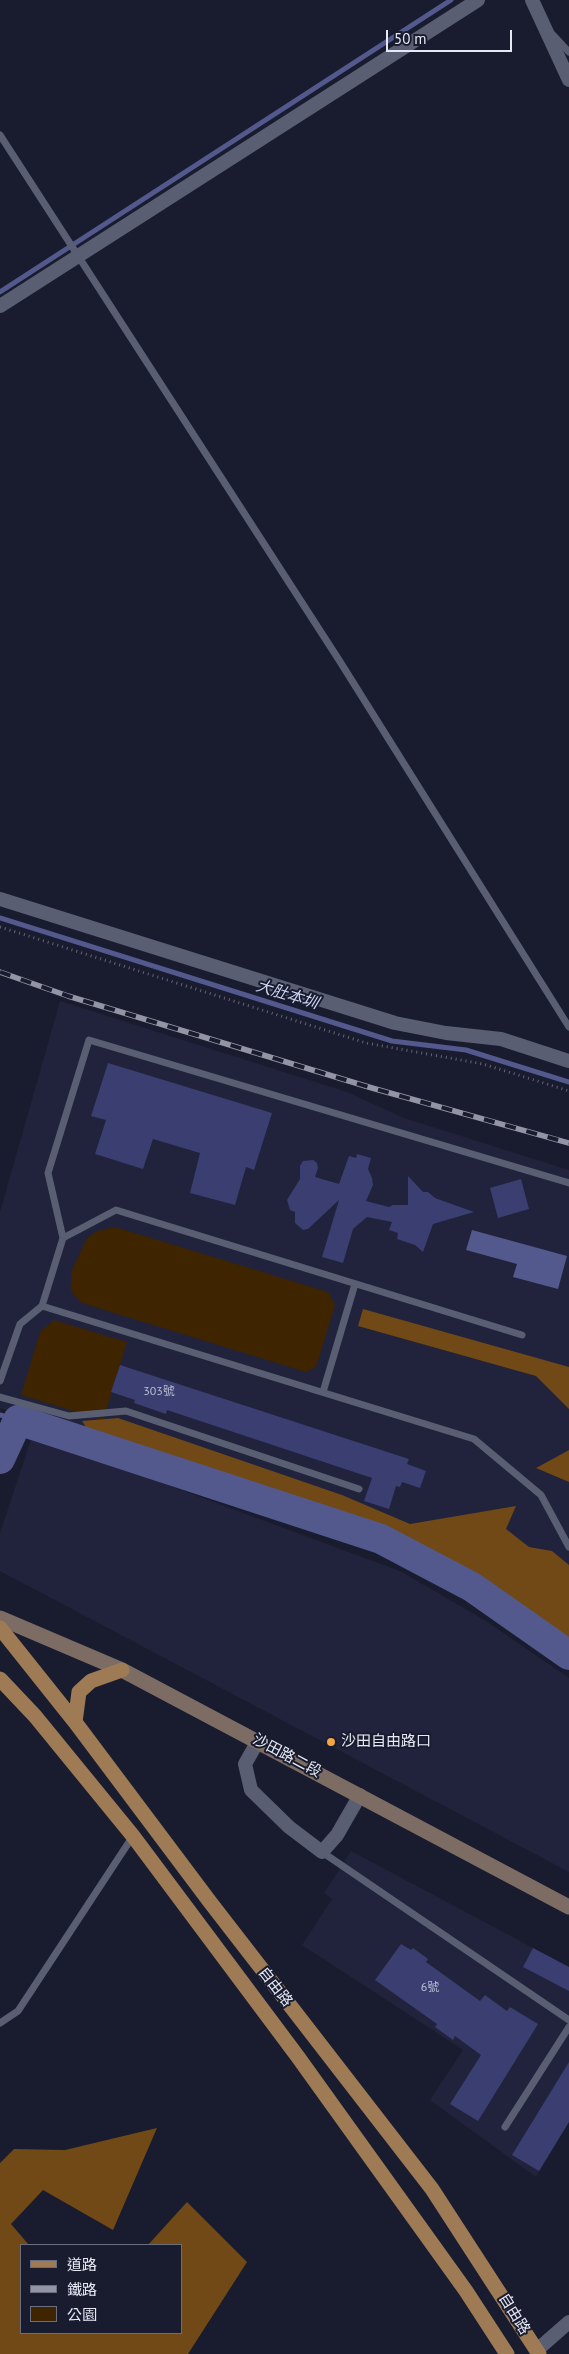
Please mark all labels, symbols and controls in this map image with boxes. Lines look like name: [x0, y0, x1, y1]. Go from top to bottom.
scale bar: [389, 20, 515, 52]
text: 50 m: [394, 29, 427, 48]
water label: 大肚本圳: [254, 976, 320, 1014]
house number: 303號: [143, 1385, 175, 1399]
street label: 沙田路二段: [250, 1730, 324, 1782]
place label: 沙田自由路口: [341, 1733, 431, 1751]
marker: 沙田自由路口: [325, 1736, 337, 1748]
street label: 自由路: [254, 1964, 296, 2010]
house number: 6號: [421, 1981, 439, 1995]
legend: [20, 2244, 182, 2334]
text: 道路: [67, 2255, 97, 2274]
text: 鐵路: [67, 2280, 97, 2299]
street label: 自由路: [494, 2290, 534, 2338]
text: 公園: [67, 2305, 97, 2324]

